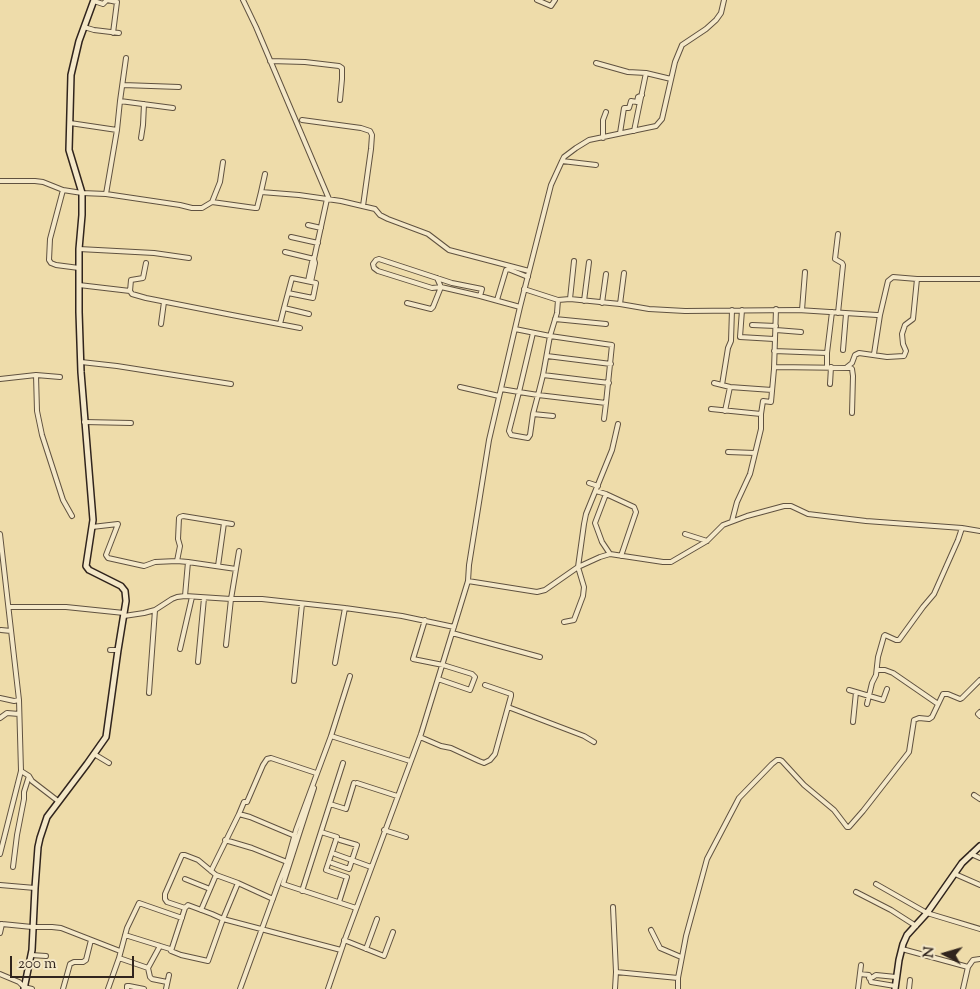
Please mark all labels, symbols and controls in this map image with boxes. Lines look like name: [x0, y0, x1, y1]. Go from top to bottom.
north arrow: [920, 929, 970, 979]
scale bar: [12, 946, 136, 978]
text: N: [920, 946, 941, 959]
text: 200 m: [18, 954, 57, 975]

